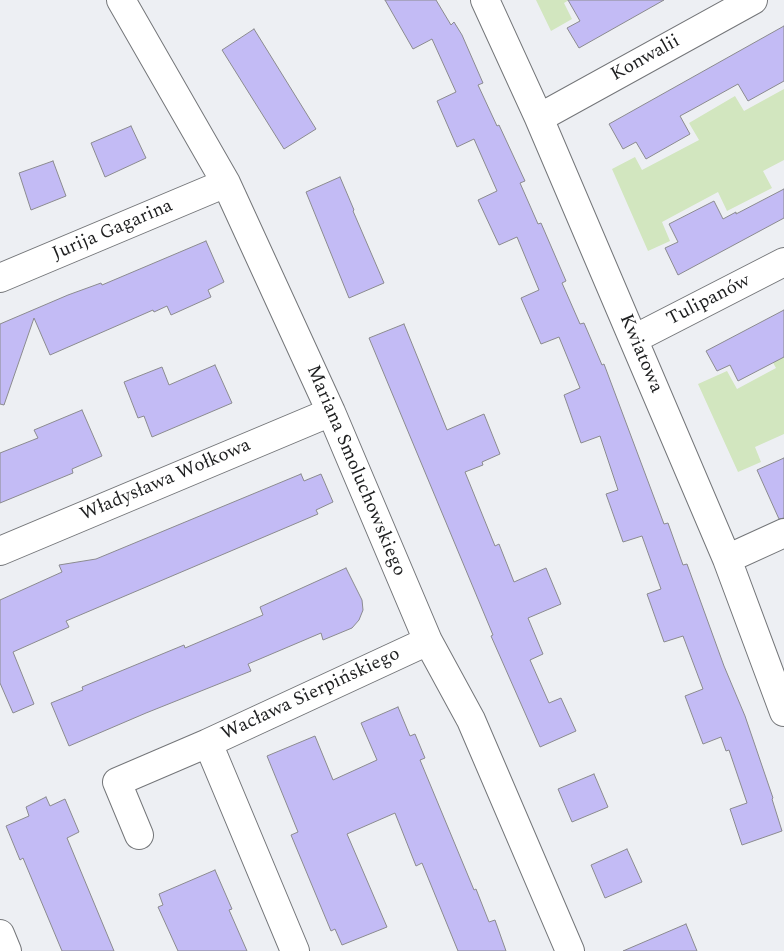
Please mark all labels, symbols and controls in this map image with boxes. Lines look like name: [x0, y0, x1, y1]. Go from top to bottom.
street label: Konwalii: [608, 31, 684, 87]
street label: Jurija Gagarina: [49, 195, 177, 267]
street label: Tulipanów: [663, 270, 755, 332]
street label: Kwiatowa: [613, 311, 667, 397]
street label: Mariana Smoluchowskiego: [300, 362, 410, 580]
street label: Władysława Wołkowa: [77, 435, 255, 527]
street label: Wacława Sierpińskiego: [218, 644, 404, 746]

